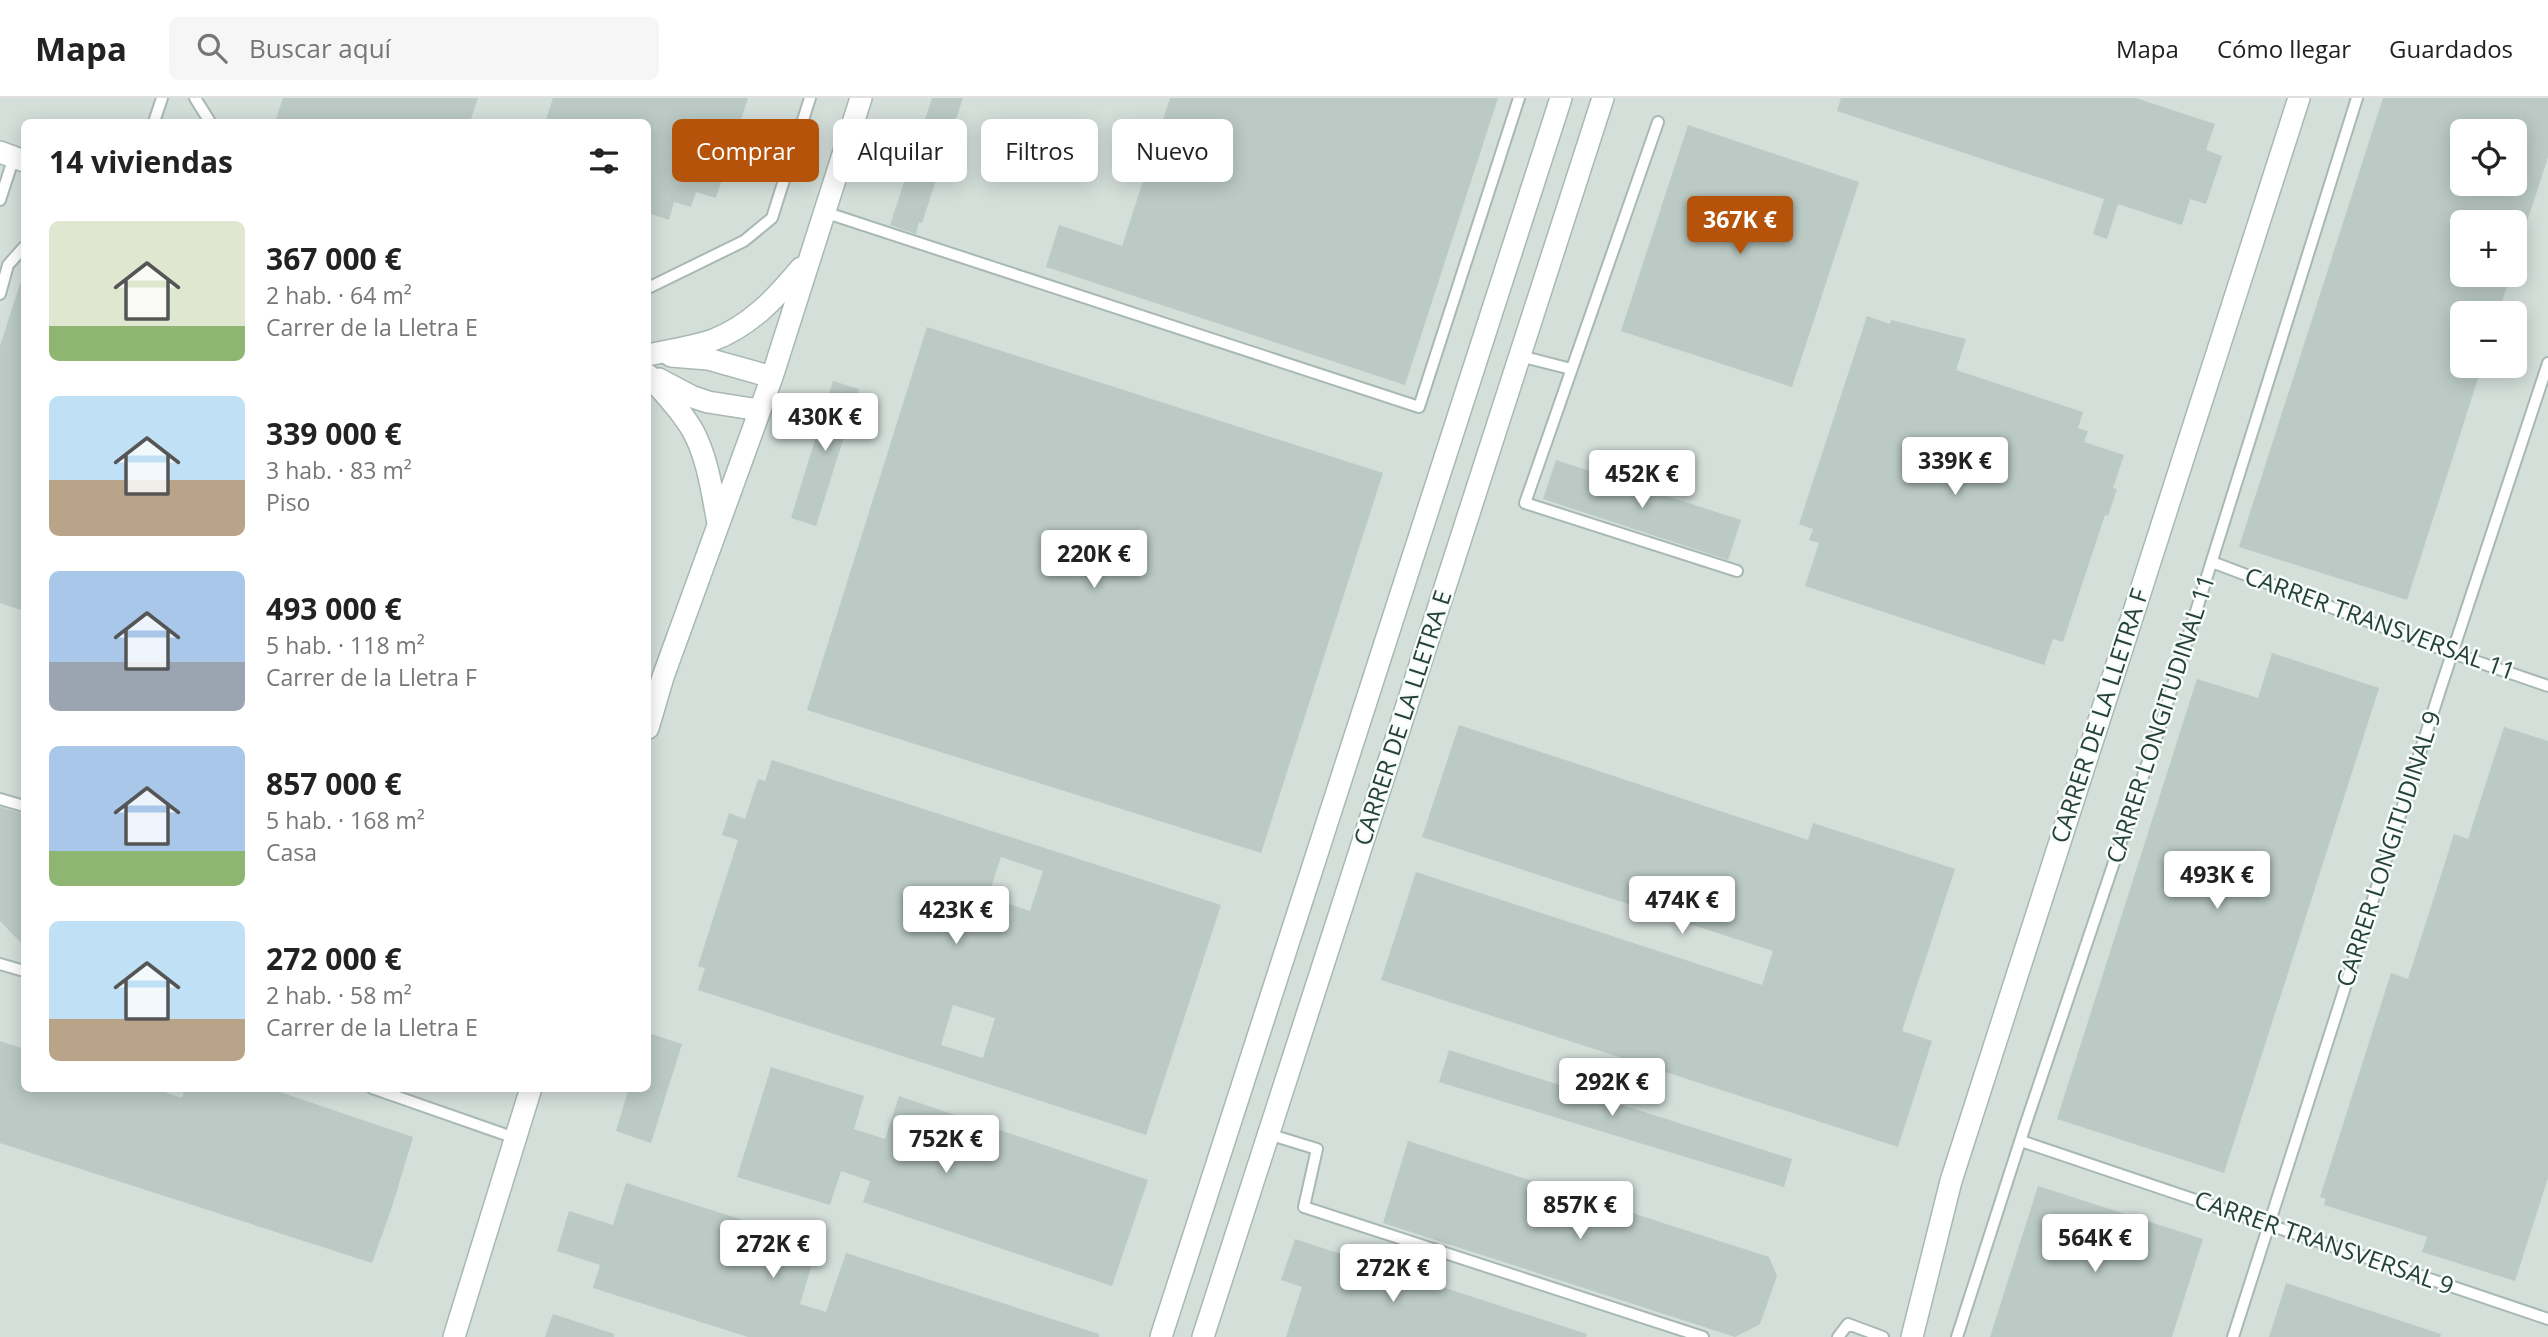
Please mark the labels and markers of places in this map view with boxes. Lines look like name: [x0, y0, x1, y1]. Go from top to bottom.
pin: 367K €: [1683, 197, 1797, 256]
pin: 430K €: [768, 394, 882, 453]
pin: 339K €: [1898, 438, 2012, 497]
pin: 452K €: [1585, 450, 1699, 510]
pin: 220K €: [1037, 531, 1151, 590]
pin: 493K €: [2160, 852, 2274, 911]
pin: 474K €: [1625, 876, 1739, 936]
pin: 423K €: [899, 886, 1013, 946]
pin: 292K €: [1555, 1058, 1669, 1118]
pin: 752K €: [889, 1116, 1003, 1175]
pin: 857K €: [1523, 1182, 1637, 1241]
pin: 564K €: [2038, 1214, 2152, 1274]
pin: 272K €: [716, 1220, 830, 1280]
pin: 272K €: [1336, 1244, 1450, 1304]

